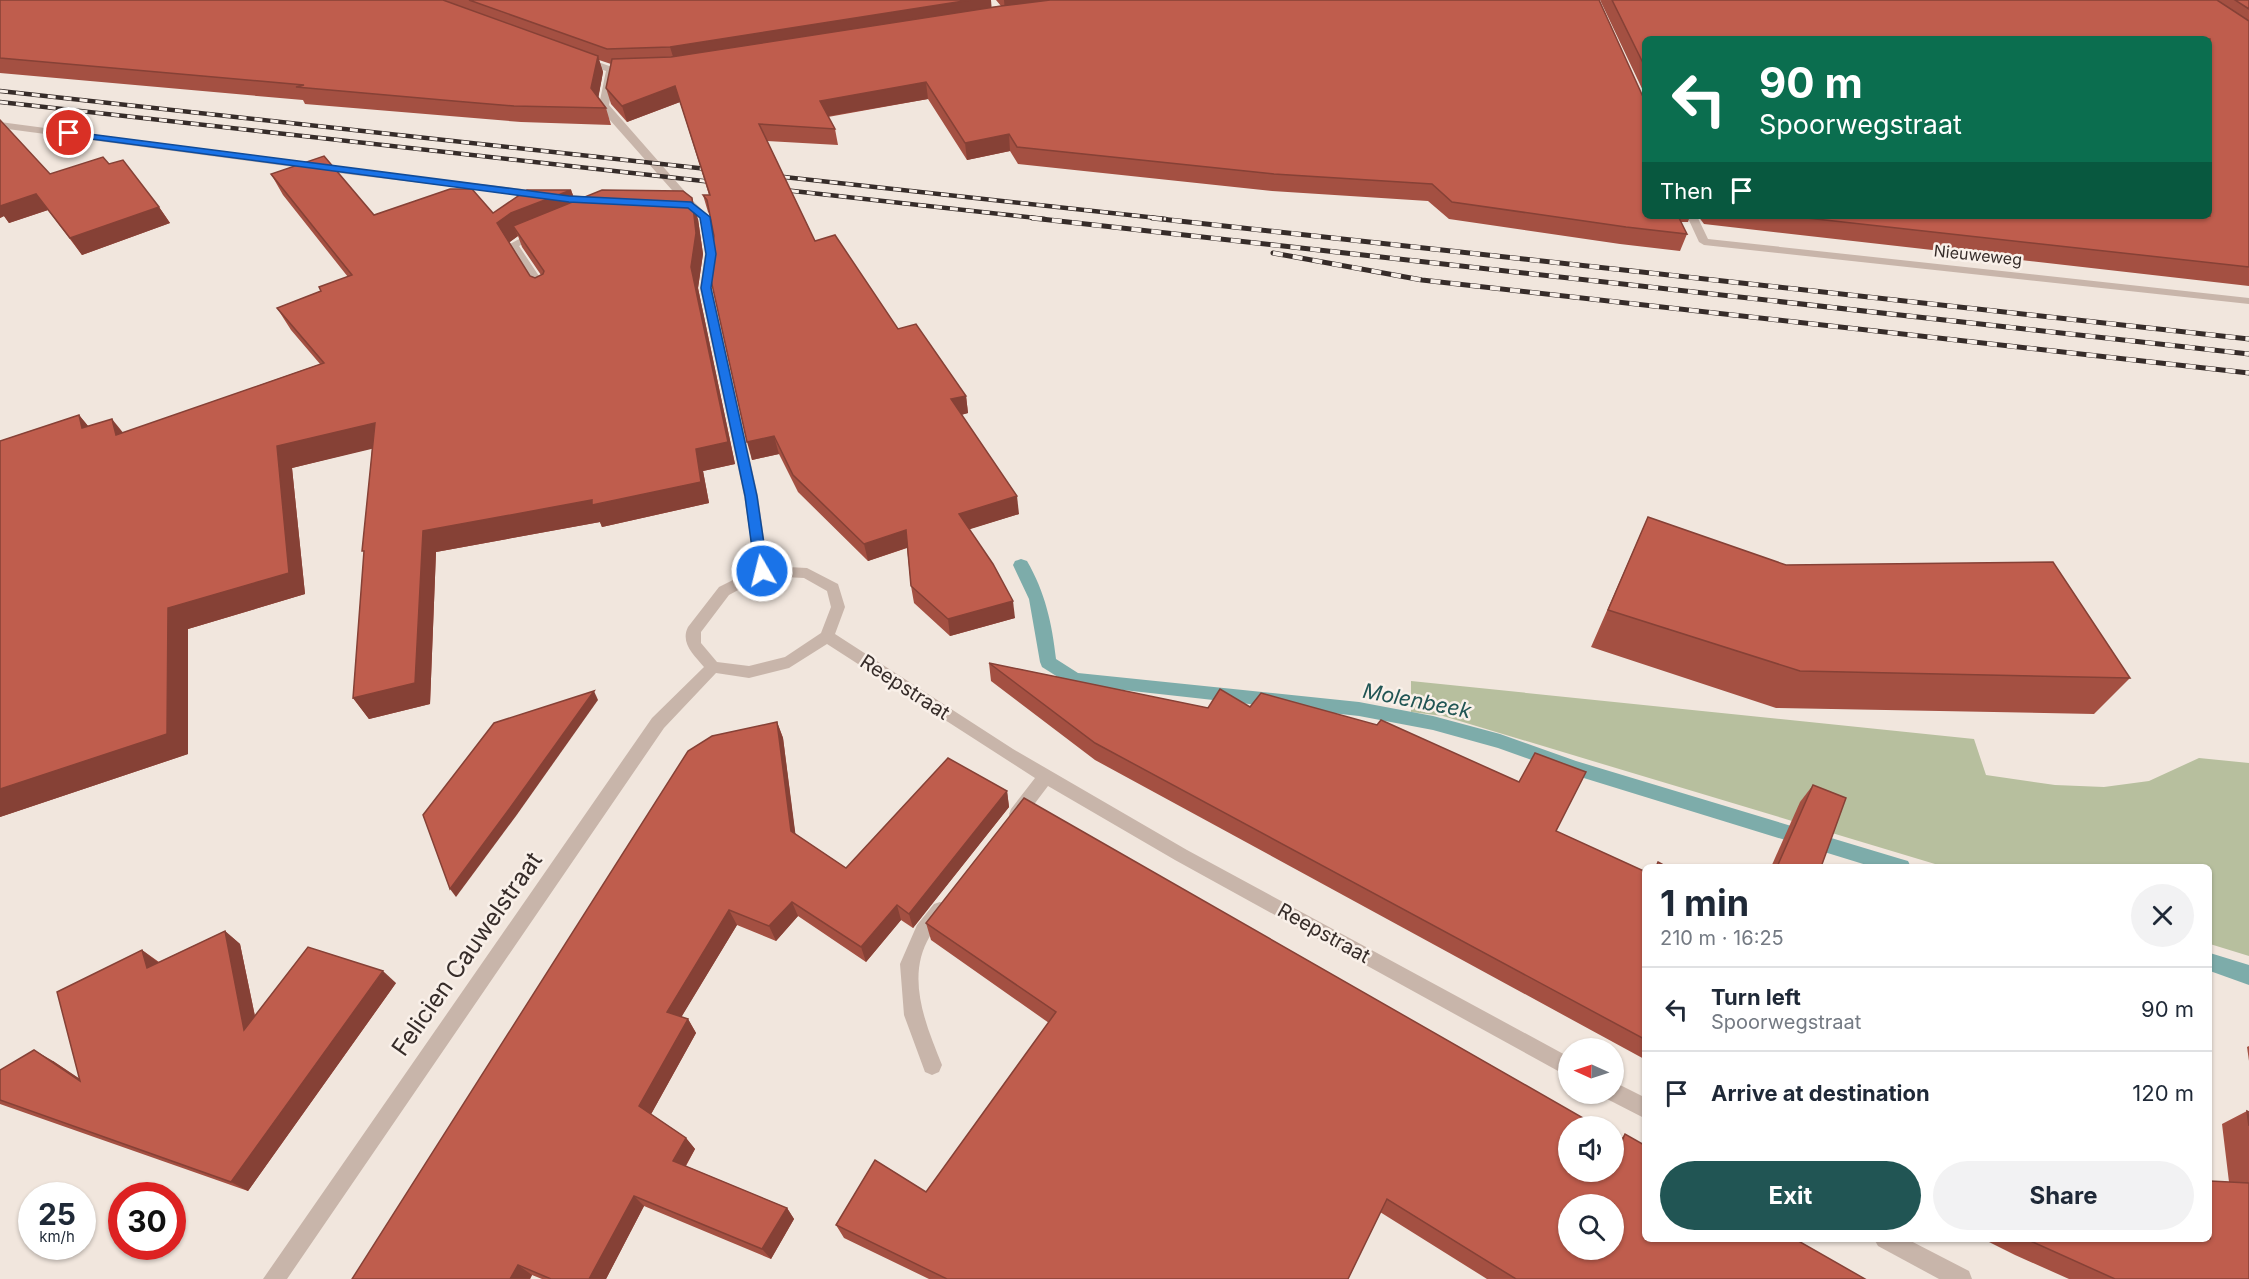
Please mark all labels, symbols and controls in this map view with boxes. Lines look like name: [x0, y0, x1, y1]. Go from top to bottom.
text: 90 m: [1759, 57, 1863, 108]
icon: left: [1660, 60, 1738, 138]
pin: [43, 107, 94, 158]
text: Spoorwegstraat: [1759, 108, 1962, 141]
icon: arrive: [52, 116, 85, 149]
icon: arrive: [1725, 174, 1758, 207]
text: Then: [1660, 178, 1713, 204]
street label: Nieuweweg: [1933, 240, 2023, 270]
position arrow: [730, 539, 794, 603]
street label: Reepstraat: [856, 649, 955, 725]
water label: Molenbeek: [1361, 678, 1474, 723]
street label: Felicien Cauwelstraat: [385, 846, 548, 1061]
text: 1 min: [1660, 881, 1749, 925]
button: close: [2131, 884, 2194, 947]
street label: Reepstraat: [1274, 898, 1375, 968]
text: 210 m · 16:25: [1660, 926, 1784, 950]
text: Turn left: [1711, 984, 1801, 1010]
icon: left: [1660, 993, 1693, 1026]
text: 90 m: [2141, 996, 2194, 1022]
text: Spoorwegstraat: [1711, 1010, 1861, 1034]
north arrow: [1558, 1038, 1624, 1104]
map controls: [1558, 1038, 1624, 1260]
icon: arrive: [1660, 1077, 1693, 1110]
text: Arrive at destination: [1711, 1080, 1930, 1106]
text: 120 m: [2132, 1080, 2194, 1106]
button: sound: [1558, 1116, 1624, 1182]
button: Exit: [1660, 1161, 1921, 1230]
button: Share: [1933, 1161, 2194, 1230]
speed limit sign: 30: [108, 1182, 186, 1260]
button: search: [1558, 1194, 1624, 1260]
text: 25: [38, 1196, 76, 1232]
text: km/h: [39, 1227, 75, 1246]

